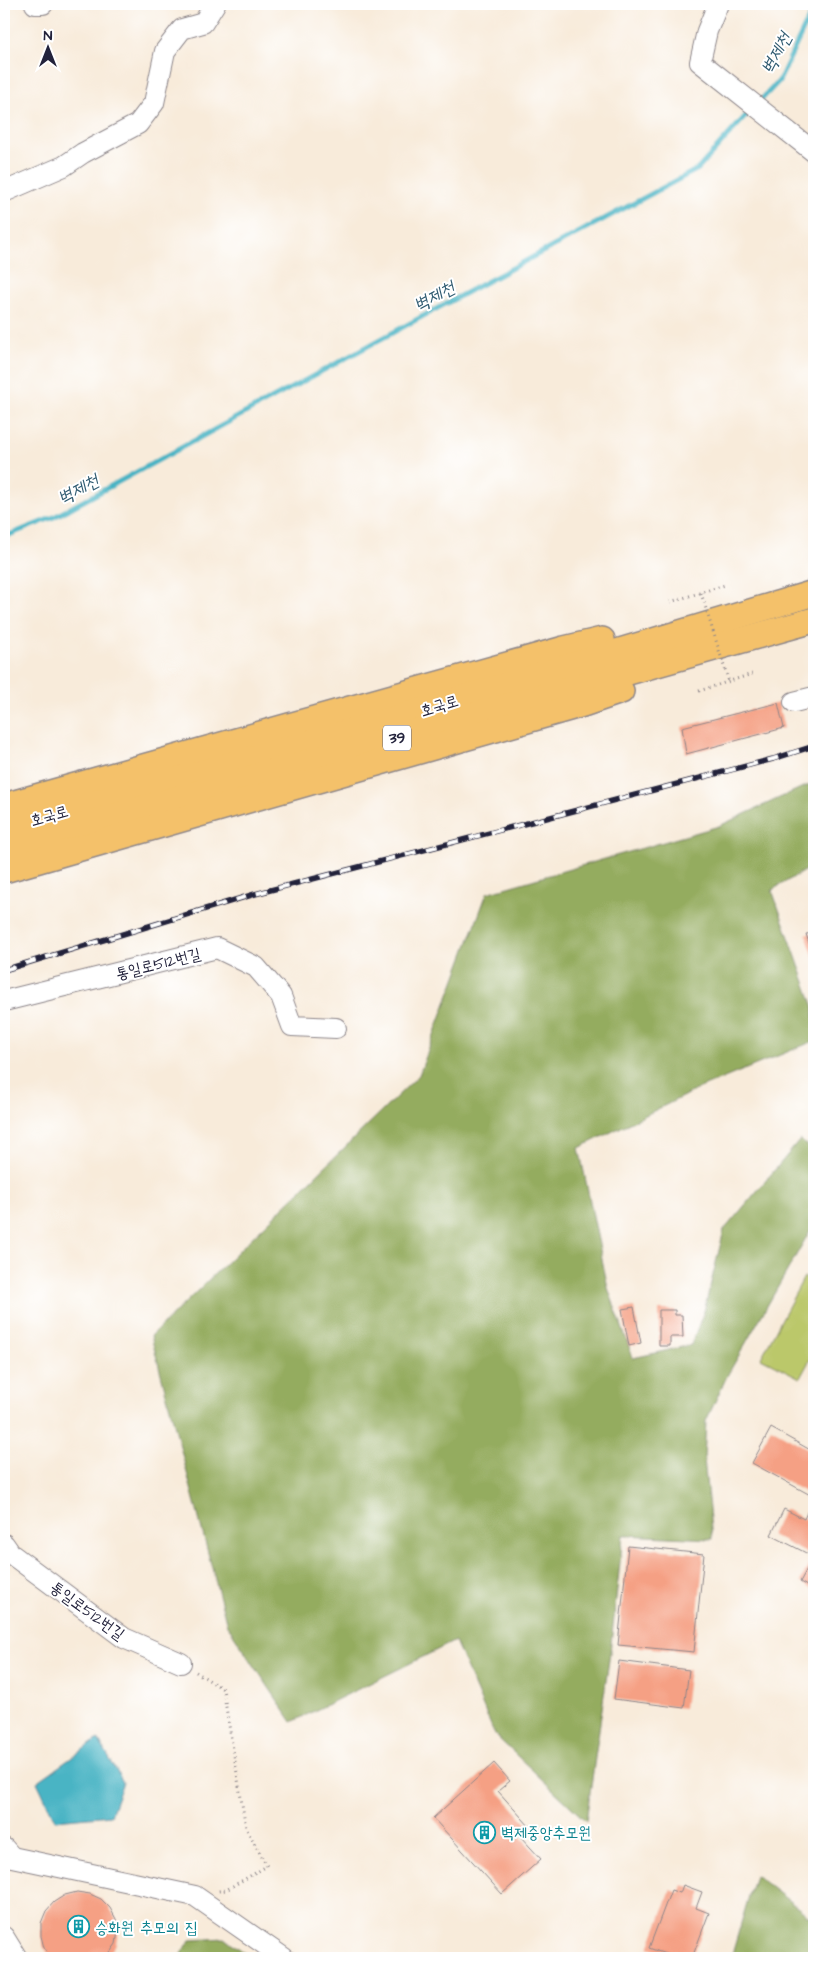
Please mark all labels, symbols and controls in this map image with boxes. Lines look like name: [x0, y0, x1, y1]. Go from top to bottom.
north arrow: [22, 22, 72, 72]
text: N: [44, 26, 53, 46]
water label: 벽제천: [755, 27, 798, 78]
water label: 벽제천: [409, 274, 461, 318]
water label: 벽제천: [53, 467, 105, 511]
street label: 호국로: [418, 690, 461, 722]
road number: 39: [383, 726, 411, 750]
street label: 호국로: [28, 800, 71, 832]
street label: 통일로512번길: [113, 943, 203, 985]
street label: 통일로512번길: [46, 1576, 129, 1645]
building icon: 벽제중앙추모원: [473, 1820, 497, 1844]
place label: 벽제중앙추모원: [501, 1822, 591, 1844]
building icon: 승화원 추모의 집: [67, 1915, 91, 1939]
place label: 승화원 추모의 집: [95, 1917, 198, 1939]

